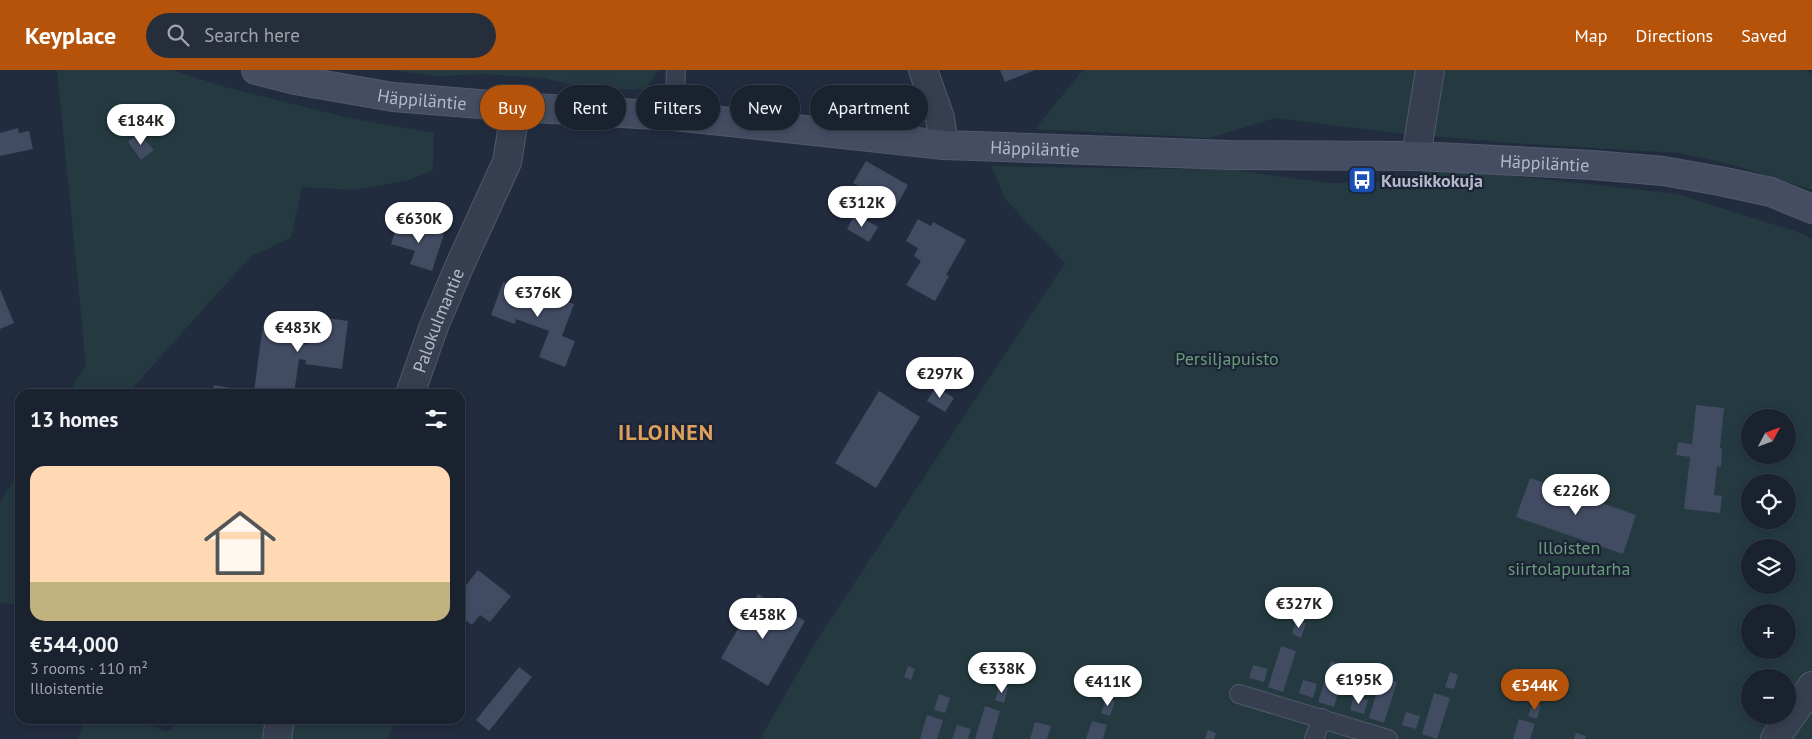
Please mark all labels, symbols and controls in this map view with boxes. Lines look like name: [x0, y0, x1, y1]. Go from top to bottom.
search box: [146, 13, 496, 58]
text: Keyplace: [25, 20, 116, 51]
icon: search: [164, 21, 192, 49]
text: Search here: [204, 23, 300, 47]
text: Map: [1575, 24, 1607, 47]
text: Directions: [1635, 24, 1713, 47]
text: Saved: [1741, 24, 1787, 47]
street label: Häppiläntie: [376, 83, 468, 114]
chip: Buy: [480, 85, 545, 130]
chip: Rent: [555, 85, 626, 130]
chip: Filters: [636, 85, 720, 130]
chip: New: [730, 85, 800, 130]
chip: Apartment: [810, 85, 928, 130]
pin: €184K: [106, 104, 176, 146]
text: €184K: [118, 110, 164, 130]
street label: Häppiläntie: [990, 135, 1080, 161]
street label: Häppiläntie: [1499, 149, 1590, 176]
bus stop icon: Kuusikkokuja: [1347, 165, 1377, 195]
place label: Kuusikkokuja: [1381, 169, 1483, 192]
pin: €312K: [827, 186, 897, 228]
text: €312K: [839, 192, 885, 212]
pin: €630K: [384, 202, 454, 244]
text: €630K: [396, 208, 442, 228]
street label: Palokulmantie: [407, 264, 469, 375]
pin: €376K: [503, 276, 573, 318]
text: €376K: [515, 282, 561, 302]
pin: €483K: [263, 310, 333, 353]
text: €483K: [275, 317, 321, 337]
park label: Persiljapuisto: [1175, 347, 1279, 370]
pin: €297K: [905, 356, 975, 399]
text: €297K: [917, 363, 963, 383]
icon: filters: [422, 405, 450, 433]
text: 13 homes: [30, 406, 118, 433]
north arrow: [1741, 409, 1796, 464]
map controls: [1741, 409, 1796, 724]
district label: ILLOINEN: [618, 418, 714, 446]
pin: €226K: [1541, 474, 1611, 516]
button: locate: [1741, 474, 1796, 529]
text: €226K: [1553, 480, 1599, 500]
icon: home: [195, 498, 285, 588]
park label: Illoisten siirtolapuutarha: [1508, 536, 1630, 580]
button: layers: [1741, 539, 1796, 594]
pin: €327K: [1264, 586, 1334, 629]
text: €327K: [1276, 593, 1322, 613]
pin: €458K: [728, 598, 798, 640]
text: €458K: [740, 604, 786, 624]
button: +: [1741, 604, 1796, 659]
text: €544,000: [30, 631, 119, 658]
pin: €338K: [967, 652, 1037, 694]
text: 3 rooms · 110 m²: [30, 658, 148, 678]
text: €338K: [979, 658, 1025, 678]
pin: €195K: [1324, 662, 1394, 705]
pin: €411K: [1073, 664, 1143, 707]
pin: €544K: [1500, 668, 1570, 711]
text: €195K: [1336, 669, 1382, 689]
button: −: [1741, 669, 1796, 724]
text: €411K: [1085, 671, 1131, 691]
text: €544K: [1512, 675, 1558, 695]
text: Illoistentie: [30, 678, 104, 698]

